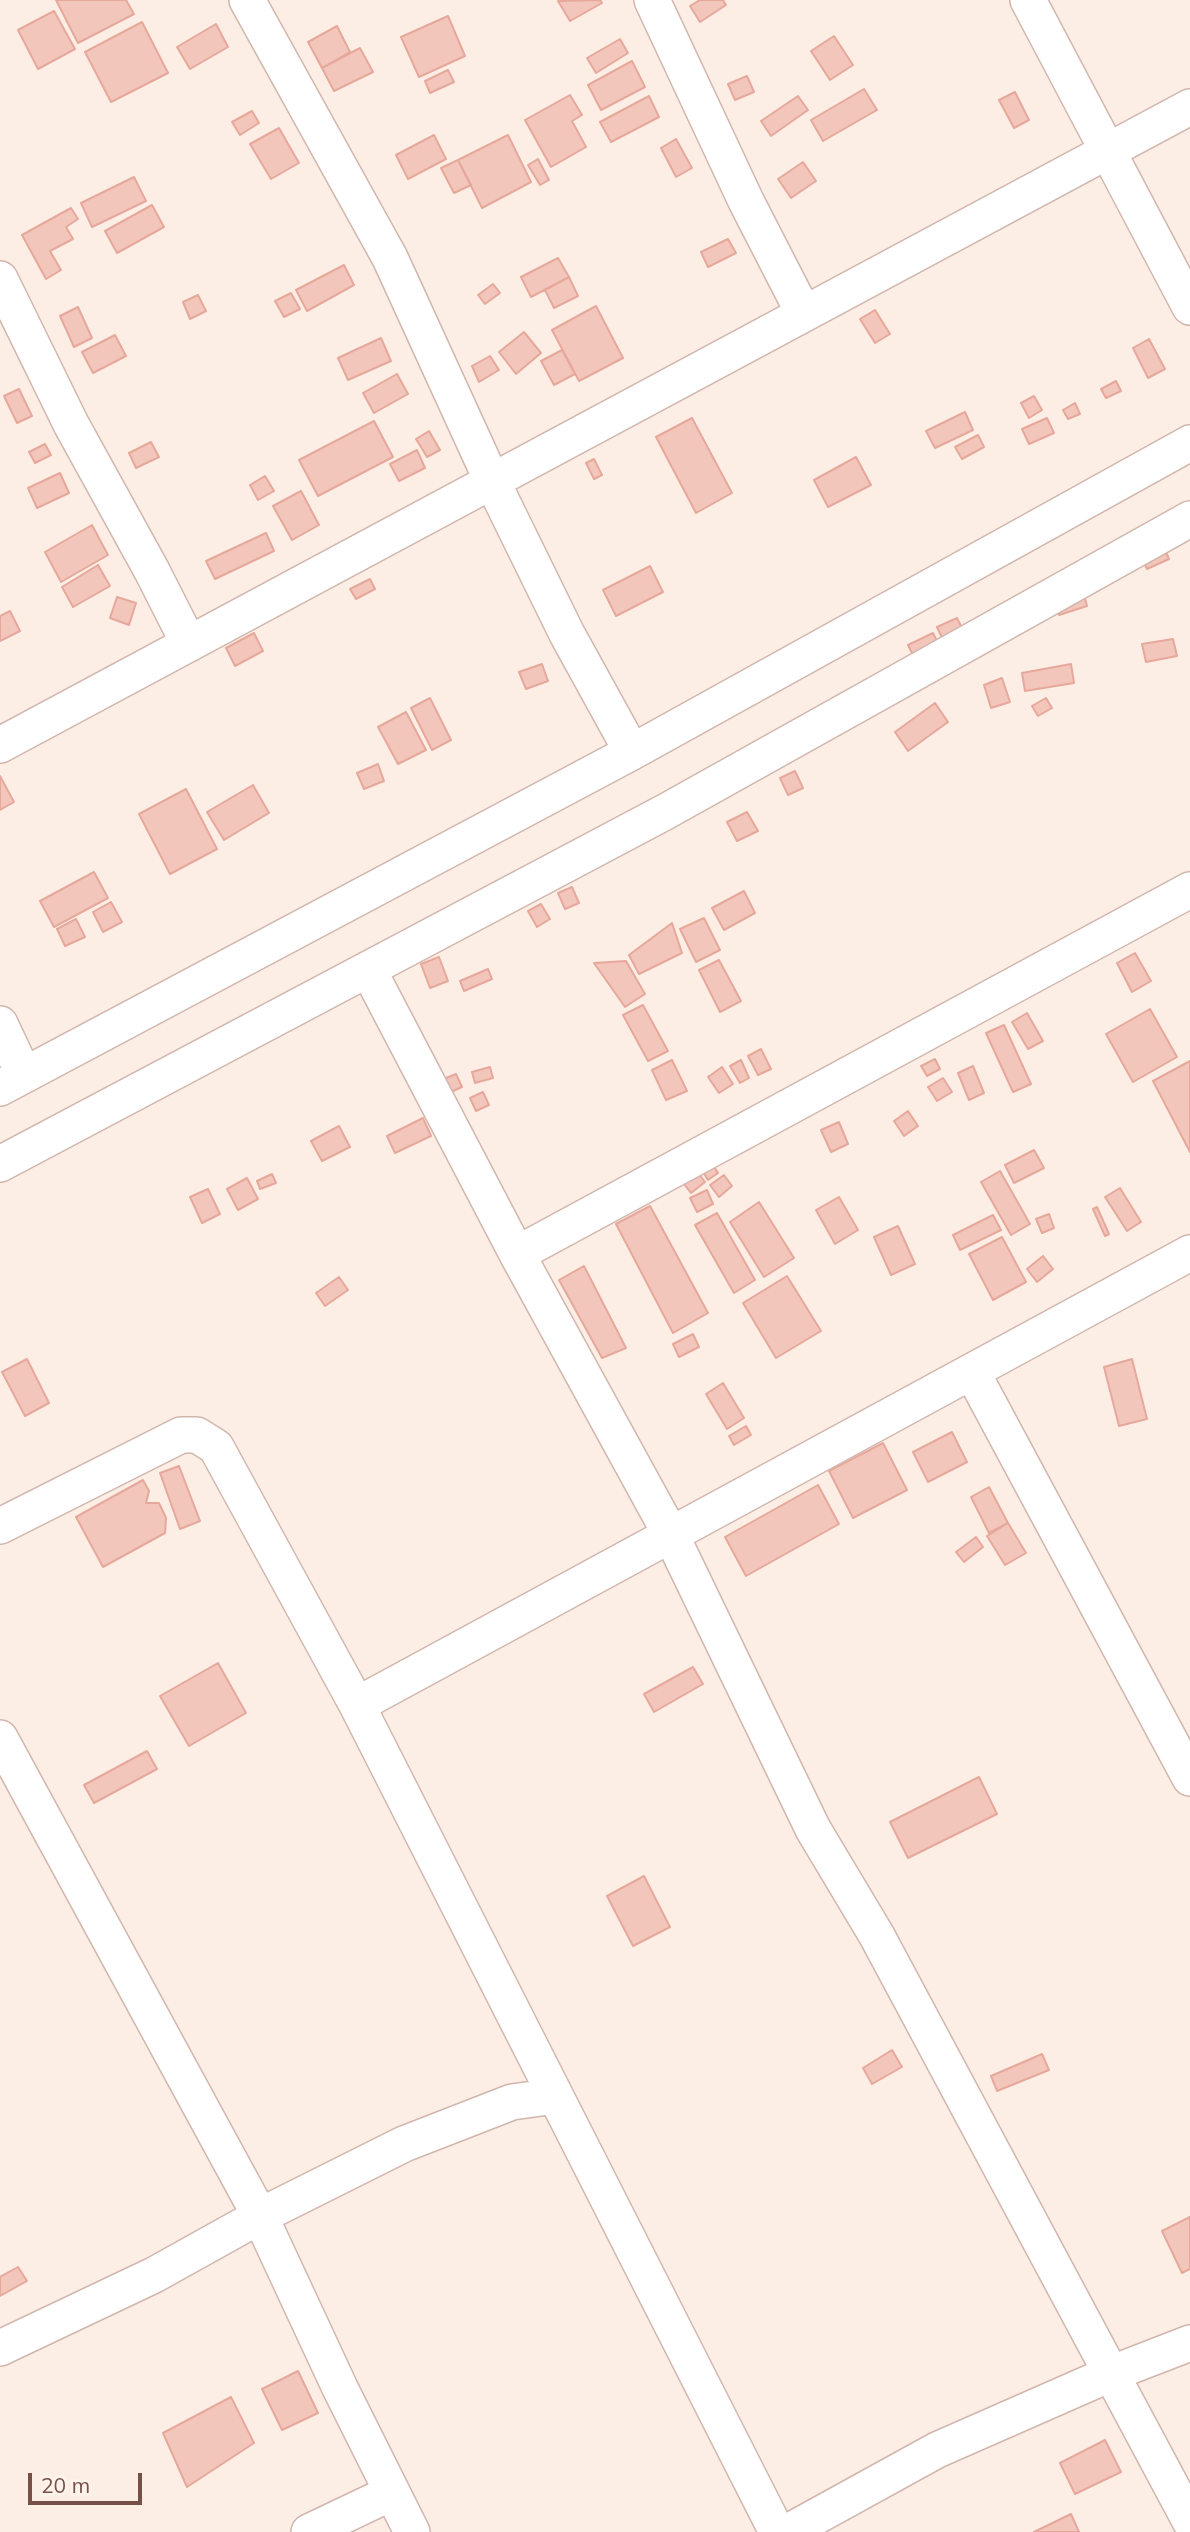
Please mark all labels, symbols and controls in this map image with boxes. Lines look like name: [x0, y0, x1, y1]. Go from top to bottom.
scale bar: [32, 2458, 145, 2502]
text: 20 m: [41, 2472, 90, 2498]

